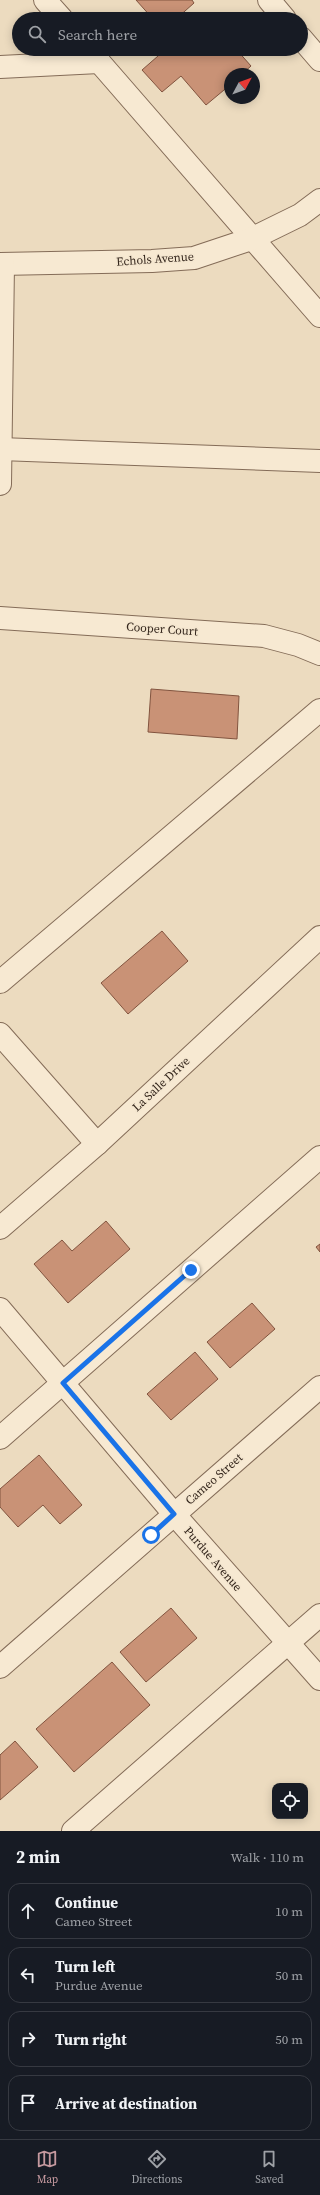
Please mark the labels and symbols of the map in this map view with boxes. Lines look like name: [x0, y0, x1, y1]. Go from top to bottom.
north arrow: [224, 68, 260, 104]
street label: Echols Avenue: [116, 248, 194, 270]
street label: Cooper Court: [126, 619, 198, 639]
street label: La Salle Drive: [129, 1053, 193, 1115]
route end: [182, 1261, 200, 1279]
street label: Cameo Street: [182, 1450, 246, 1508]
street label: Purdue Avenue: [180, 1523, 246, 1595]
route start: [142, 1526, 160, 1544]

